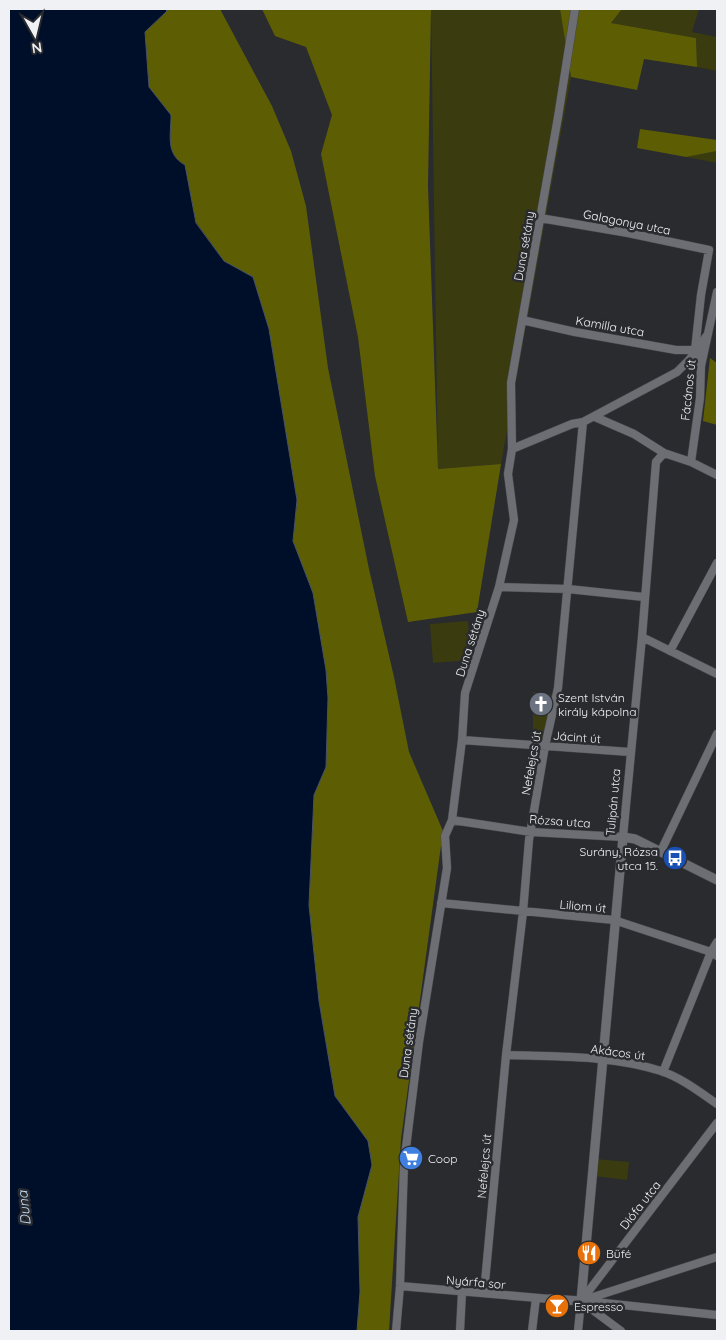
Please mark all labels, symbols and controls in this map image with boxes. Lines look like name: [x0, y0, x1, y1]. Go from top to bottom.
north arrow: [10, 10, 60, 60]
text: N: [30, 38, 43, 58]
street label: Galagonya utca: [582, 206, 672, 238]
street label: Duna sétány: [511, 210, 537, 282]
street label: Kamilla utca: [575, 313, 645, 339]
street label: Fácános út: [677, 359, 699, 421]
street label: Duna sétány: [452, 607, 488, 679]
place label: Szent István király kápolna: [558, 690, 637, 719]
church icon: Szent István király kápolna: [528, 691, 554, 717]
street label: Jácint út: [552, 728, 602, 746]
street label: Nefelejcs út: [518, 730, 544, 796]
street label: Tulipán utca: [603, 768, 623, 836]
street label: Rózsa utca: [529, 811, 591, 831]
place label: Surány, Rózsa utca 15.: [579, 844, 658, 873]
bus stop icon: Surány, Rózsa utca 15.: [662, 845, 688, 871]
street label: Liliom út: [559, 896, 607, 916]
street label: Duna sétány: [396, 1007, 420, 1079]
street label: Akácos út: [590, 1041, 646, 1063]
street label: Nefelejcs út: [474, 1133, 494, 1199]
supermarket icon: Coop: [398, 1145, 424, 1171]
place label: Coop: [428, 1151, 458, 1166]
street label: Diófa utca: [616, 1178, 664, 1232]
water label: Duna: [13, 1188, 35, 1226]
restaurant icon: Büfé: [576, 1240, 602, 1266]
place label: Büfé: [606, 1246, 632, 1261]
street label: Nyárfa sor: [446, 1272, 507, 1292]
bar icon: Espresso: [544, 1293, 570, 1319]
place label: Espresso: [574, 1299, 623, 1314]

